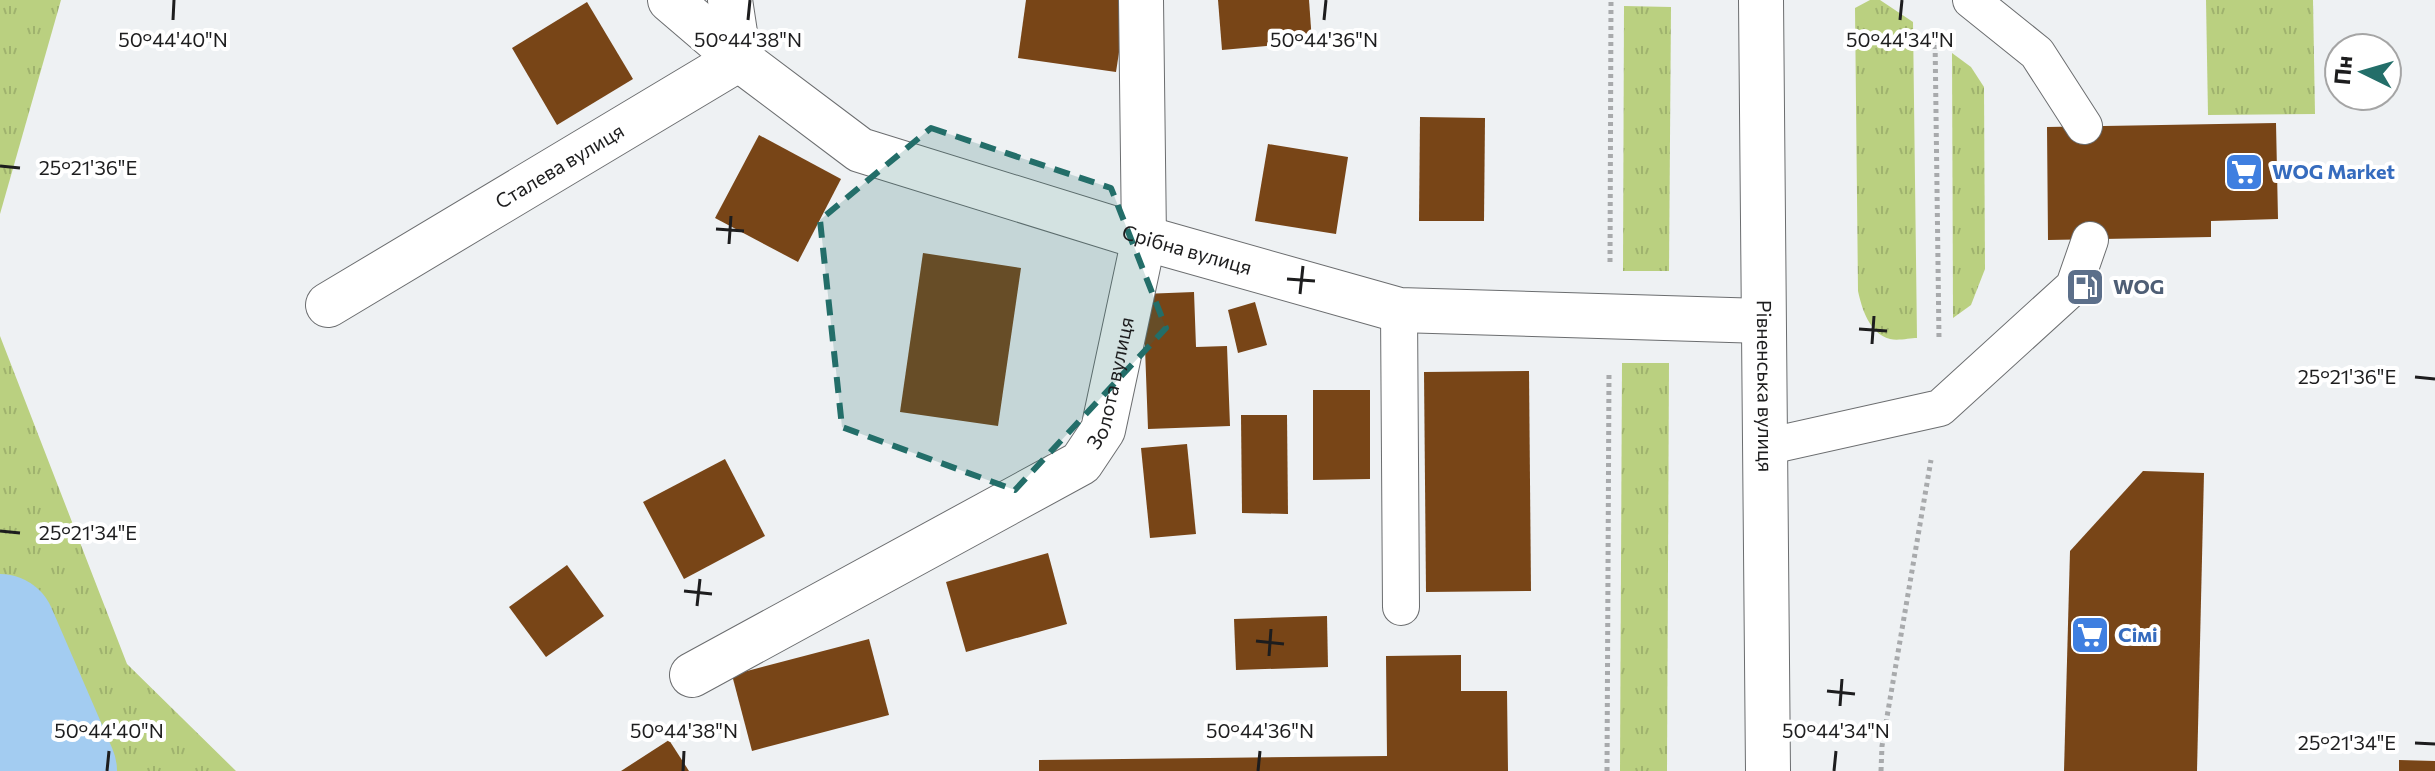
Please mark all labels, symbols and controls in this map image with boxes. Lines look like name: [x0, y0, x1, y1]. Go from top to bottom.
text: 50°44'40"N: [118, 27, 228, 51]
text: 50°44'38"N: [694, 27, 802, 51]
text: 50°44'36"N: [1270, 27, 1378, 51]
text: 50°44'34"N: [1846, 27, 1954, 51]
north arrow: [2323, 32, 2403, 112]
text: Пн: [2328, 55, 2357, 86]
street label: Сталева вулиця: [491, 118, 628, 213]
supermarket icon: WOG Market: [2223, 151, 2265, 193]
text: 25°21'36"E: [39, 155, 137, 179]
place label: WOG Market: [2272, 159, 2395, 183]
street label: Срібна вулиця: [1119, 219, 1255, 279]
fuel station icon: WOG: [2064, 266, 2106, 308]
place label: WOG: [2113, 274, 2164, 298]
street label: Рівненська вулиця: [1753, 300, 1778, 472]
street label: Золота вулиця: [1081, 315, 1138, 453]
text: 25°21'36"E: [2298, 364, 2396, 388]
text: 25°21'34"E: [39, 520, 137, 544]
supermarket icon: Сімі: [2069, 614, 2111, 656]
place label: Сімі: [2118, 622, 2158, 646]
text: 50°44'40"N: [54, 718, 164, 742]
text: 50°44'38"N: [630, 718, 738, 742]
text: 50°44'36"N: [1206, 718, 1314, 742]
text: 50°44'34"N: [1782, 718, 1890, 742]
text: 25°21'34"E: [2298, 730, 2396, 754]

